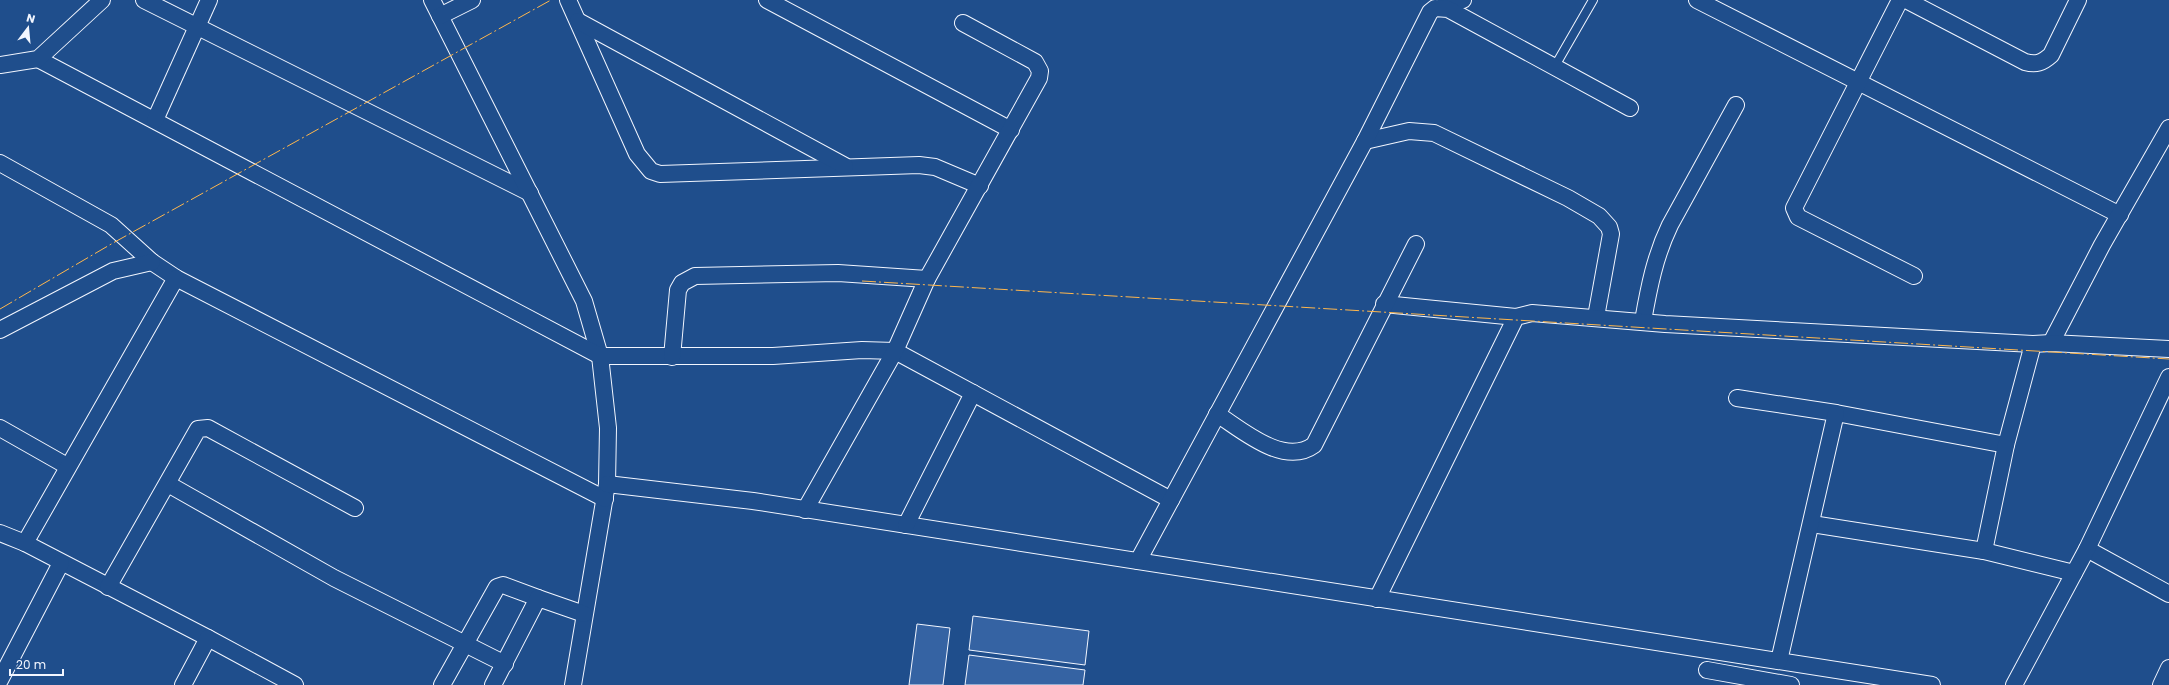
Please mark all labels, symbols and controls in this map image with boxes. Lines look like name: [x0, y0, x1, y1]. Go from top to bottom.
north arrow: [8, 8, 48, 48]
text: N: [25, 10, 37, 27]
scale bar: [10, 651, 63, 677]
text: 20 m: [16, 656, 46, 673]

